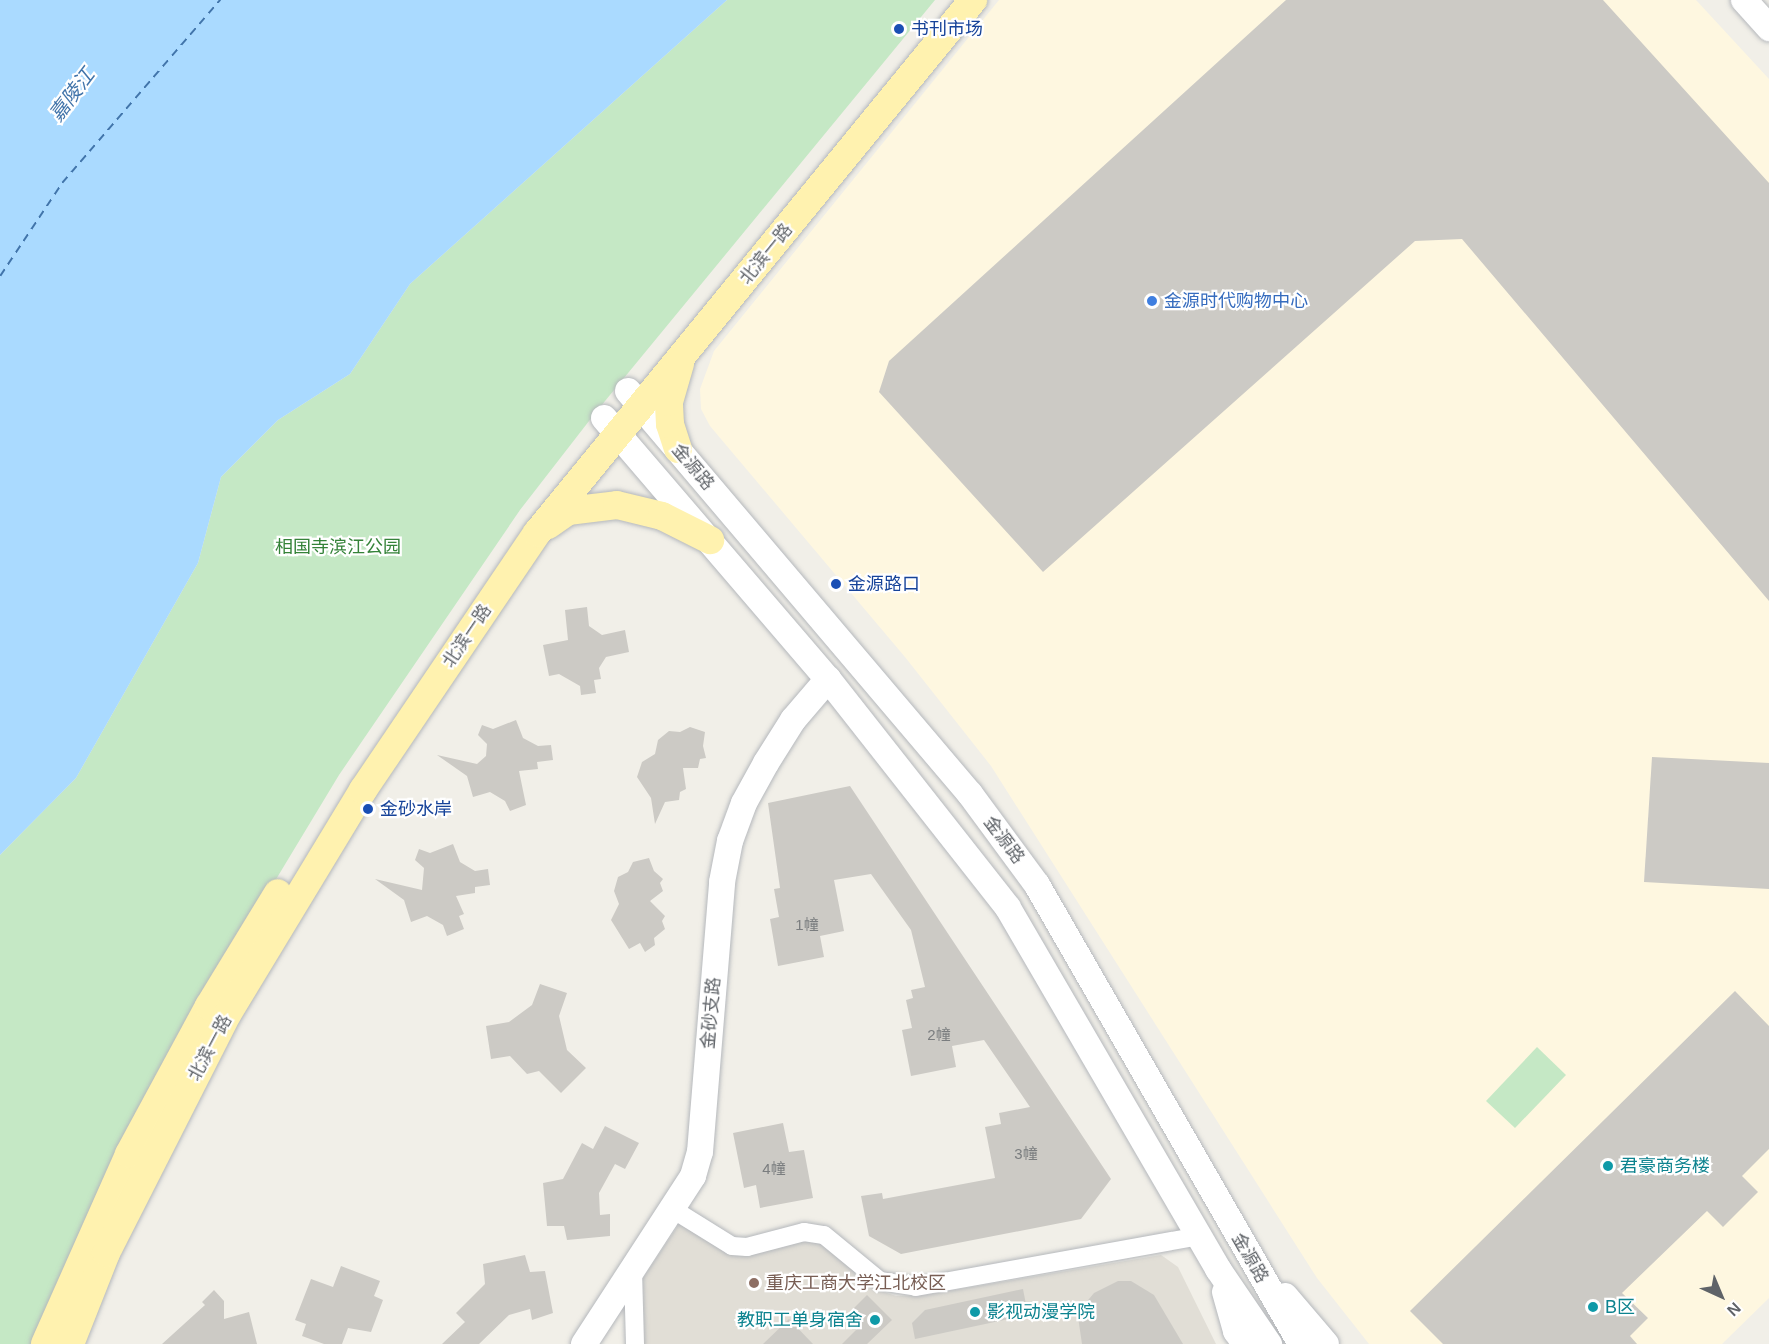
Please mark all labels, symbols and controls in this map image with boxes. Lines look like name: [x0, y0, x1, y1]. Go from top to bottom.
place label: 书刊市场: [911, 18, 983, 40]
marker: 书刊市场: [892, 22, 906, 36]
water label: 嘉陵江: [44, 64, 100, 126]
street label: 北滨一路: [735, 219, 797, 289]
place label: 金源时代购物中心: [1164, 290, 1308, 312]
marker: 金源时代购物中心: [1145, 294, 1159, 308]
street label: 金源路: [667, 439, 719, 495]
park label: 相国寺滨江公园: [275, 536, 401, 558]
place label: 金源路口: [848, 573, 920, 595]
marker: 金源路口: [829, 577, 843, 591]
street label: 北滨一路: [438, 600, 496, 672]
place label: 金砂水岸: [380, 798, 452, 820]
marker: 金砂水岸: [361, 802, 375, 816]
street label: 金源路: [979, 812, 1029, 868]
house number: 1幢: [795, 916, 819, 934]
street label: 金砂支路: [697, 976, 725, 1050]
street label: 北滨一路: [184, 1011, 236, 1085]
house number: 2幢: [927, 1026, 951, 1044]
house number: 3幢: [1014, 1145, 1038, 1163]
place label: 君豪商务楼: [1620, 1155, 1710, 1177]
marker: 君豪商务楼: [1601, 1159, 1615, 1173]
house number: 4幢: [762, 1160, 786, 1178]
street label: 金源路: [1227, 1229, 1273, 1287]
north arrow: [1691, 1266, 1751, 1326]
place label: 重庆工商大学江北校区: [766, 1272, 946, 1294]
marker: 重庆工商大学江北校区: [747, 1276, 761, 1290]
place label: B区: [1605, 1296, 1635, 1318]
text: N: [1724, 1299, 1744, 1319]
marker: B区: [1586, 1300, 1600, 1314]
place label: 影视动漫学院: [987, 1301, 1095, 1323]
marker: 影视动漫学院: [968, 1305, 982, 1319]
place label: 教职工单身宿舍: [737, 1309, 863, 1331]
marker: 教职工单身宿舍: [868, 1313, 882, 1327]

